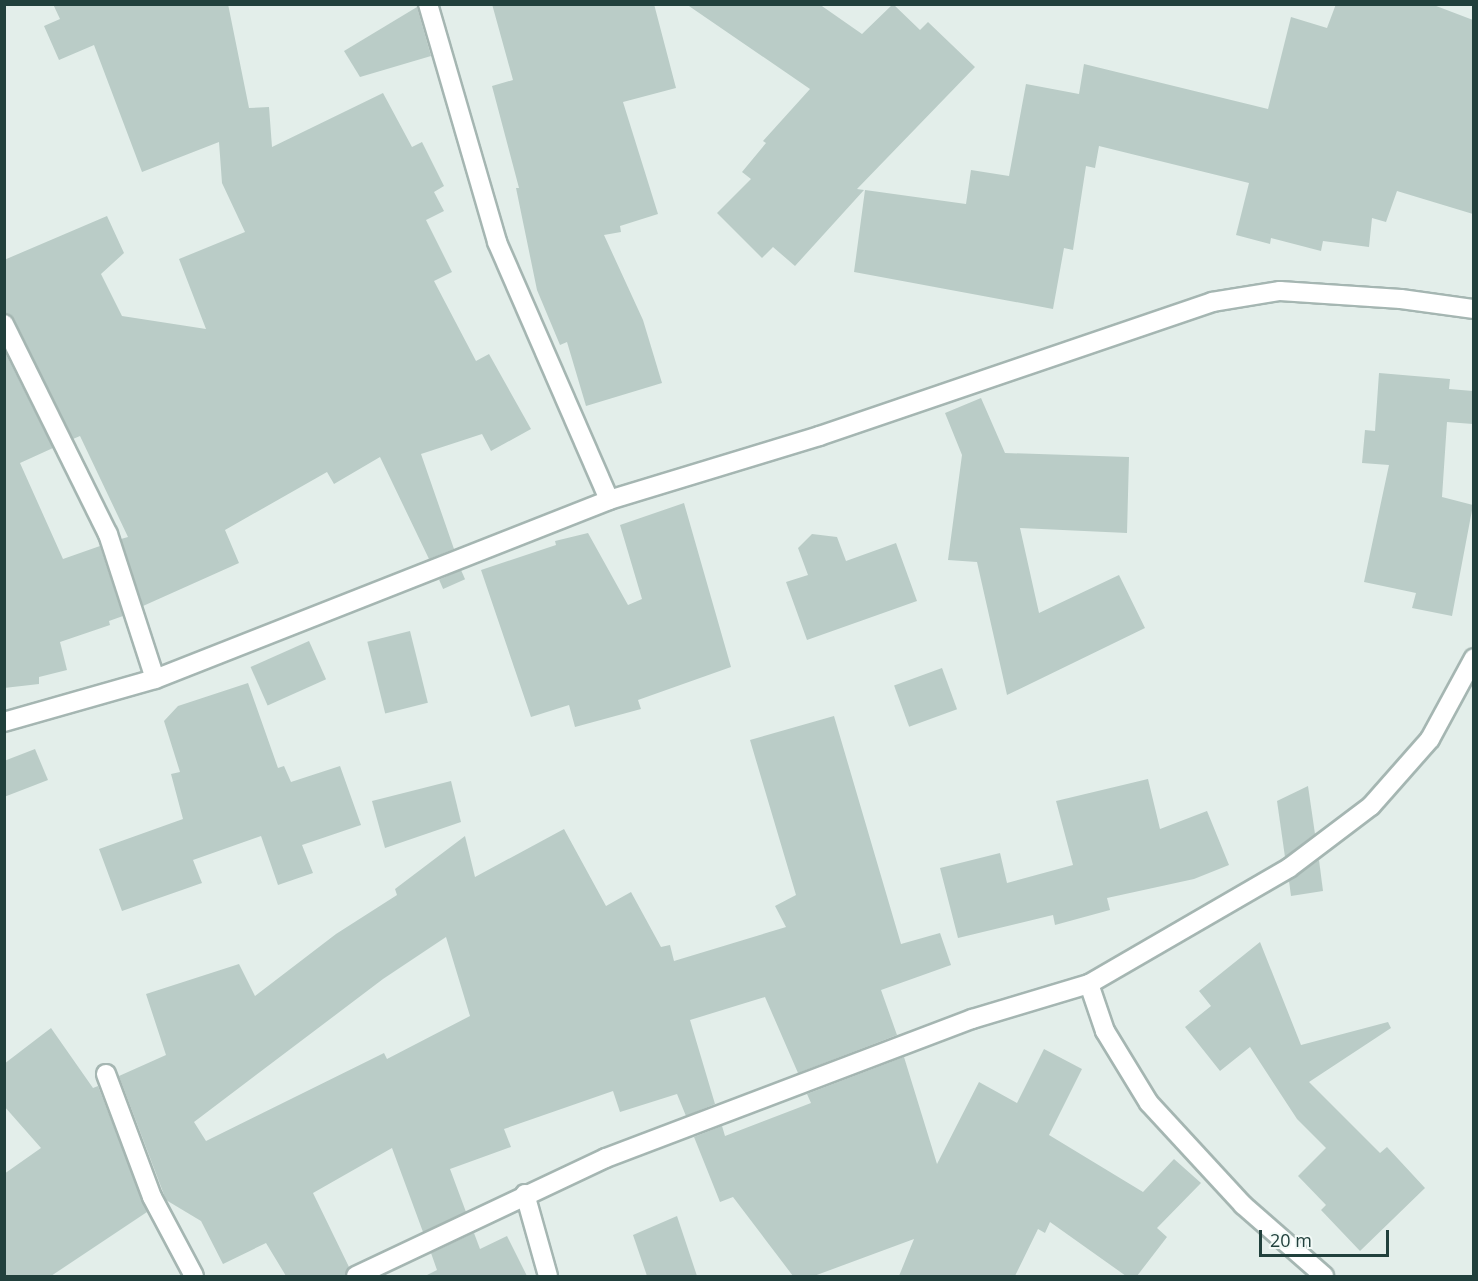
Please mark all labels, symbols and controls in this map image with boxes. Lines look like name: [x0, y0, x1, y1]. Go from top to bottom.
scale bar: [1262, 1218, 1392, 1256]
text: 20 m: [1270, 1228, 1312, 1252]

